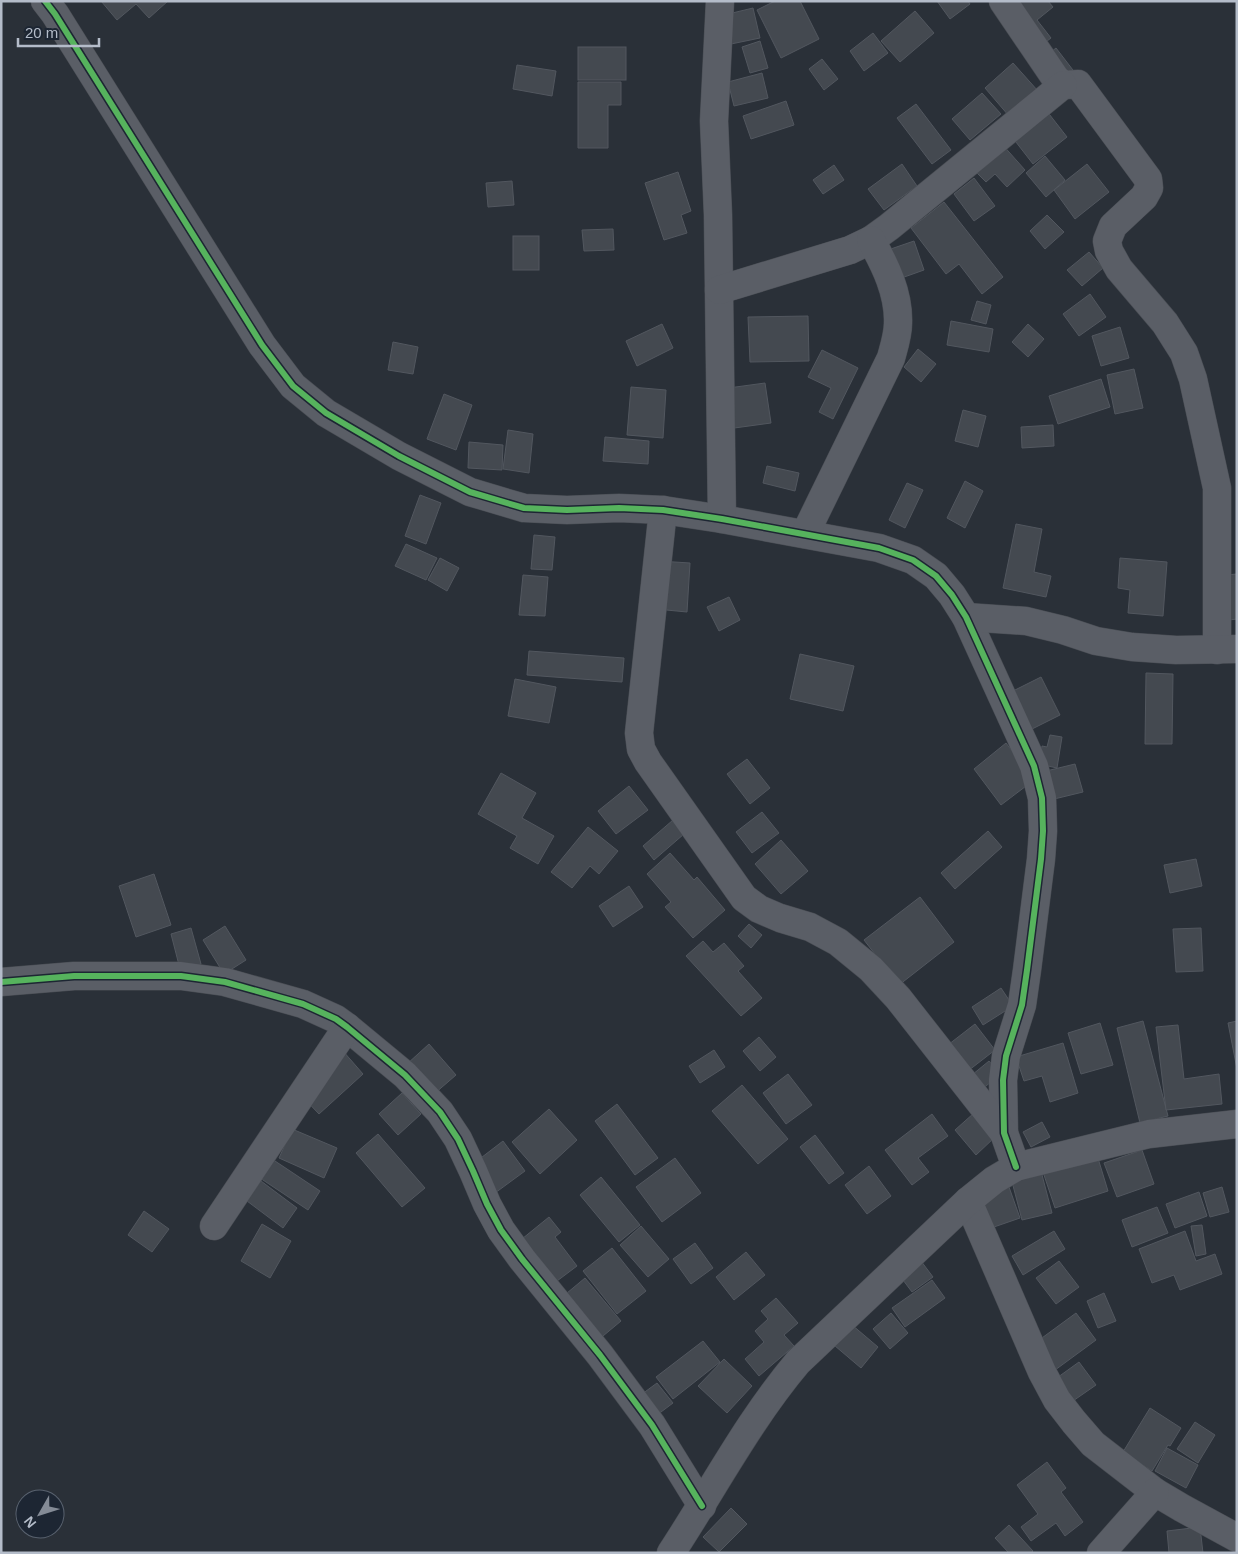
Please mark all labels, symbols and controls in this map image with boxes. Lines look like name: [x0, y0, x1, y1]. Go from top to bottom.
scale bar: [18, 15, 99, 47]
text: 20 m: [25, 24, 58, 41]
north arrow: [15, 1489, 65, 1539]
text: N: [20, 1513, 39, 1531]

